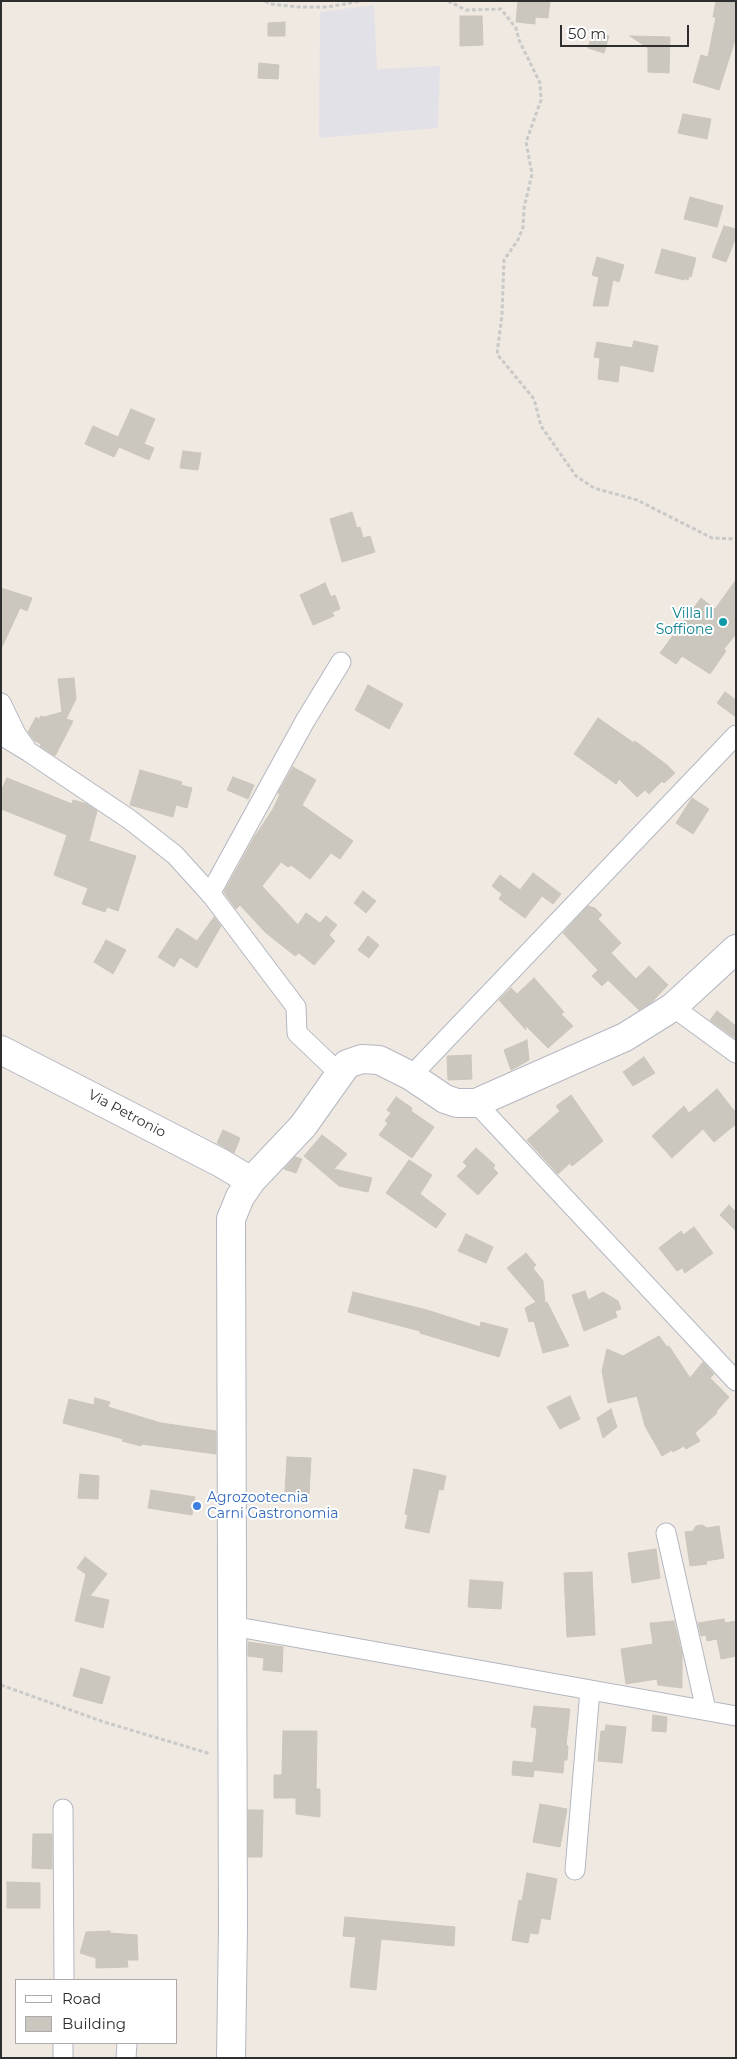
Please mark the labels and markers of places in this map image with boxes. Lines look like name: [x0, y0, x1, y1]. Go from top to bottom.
place label: Villa Il Soffione: [656, 606, 713, 638]
marker: Villa Il Soffione: [717, 616, 729, 628]
place label: Agrozootecnia Carni Gastronomia: [207, 1490, 338, 1522]
marker: Agrozootecnia Carni Gastronomia: [191, 1500, 203, 1512]

